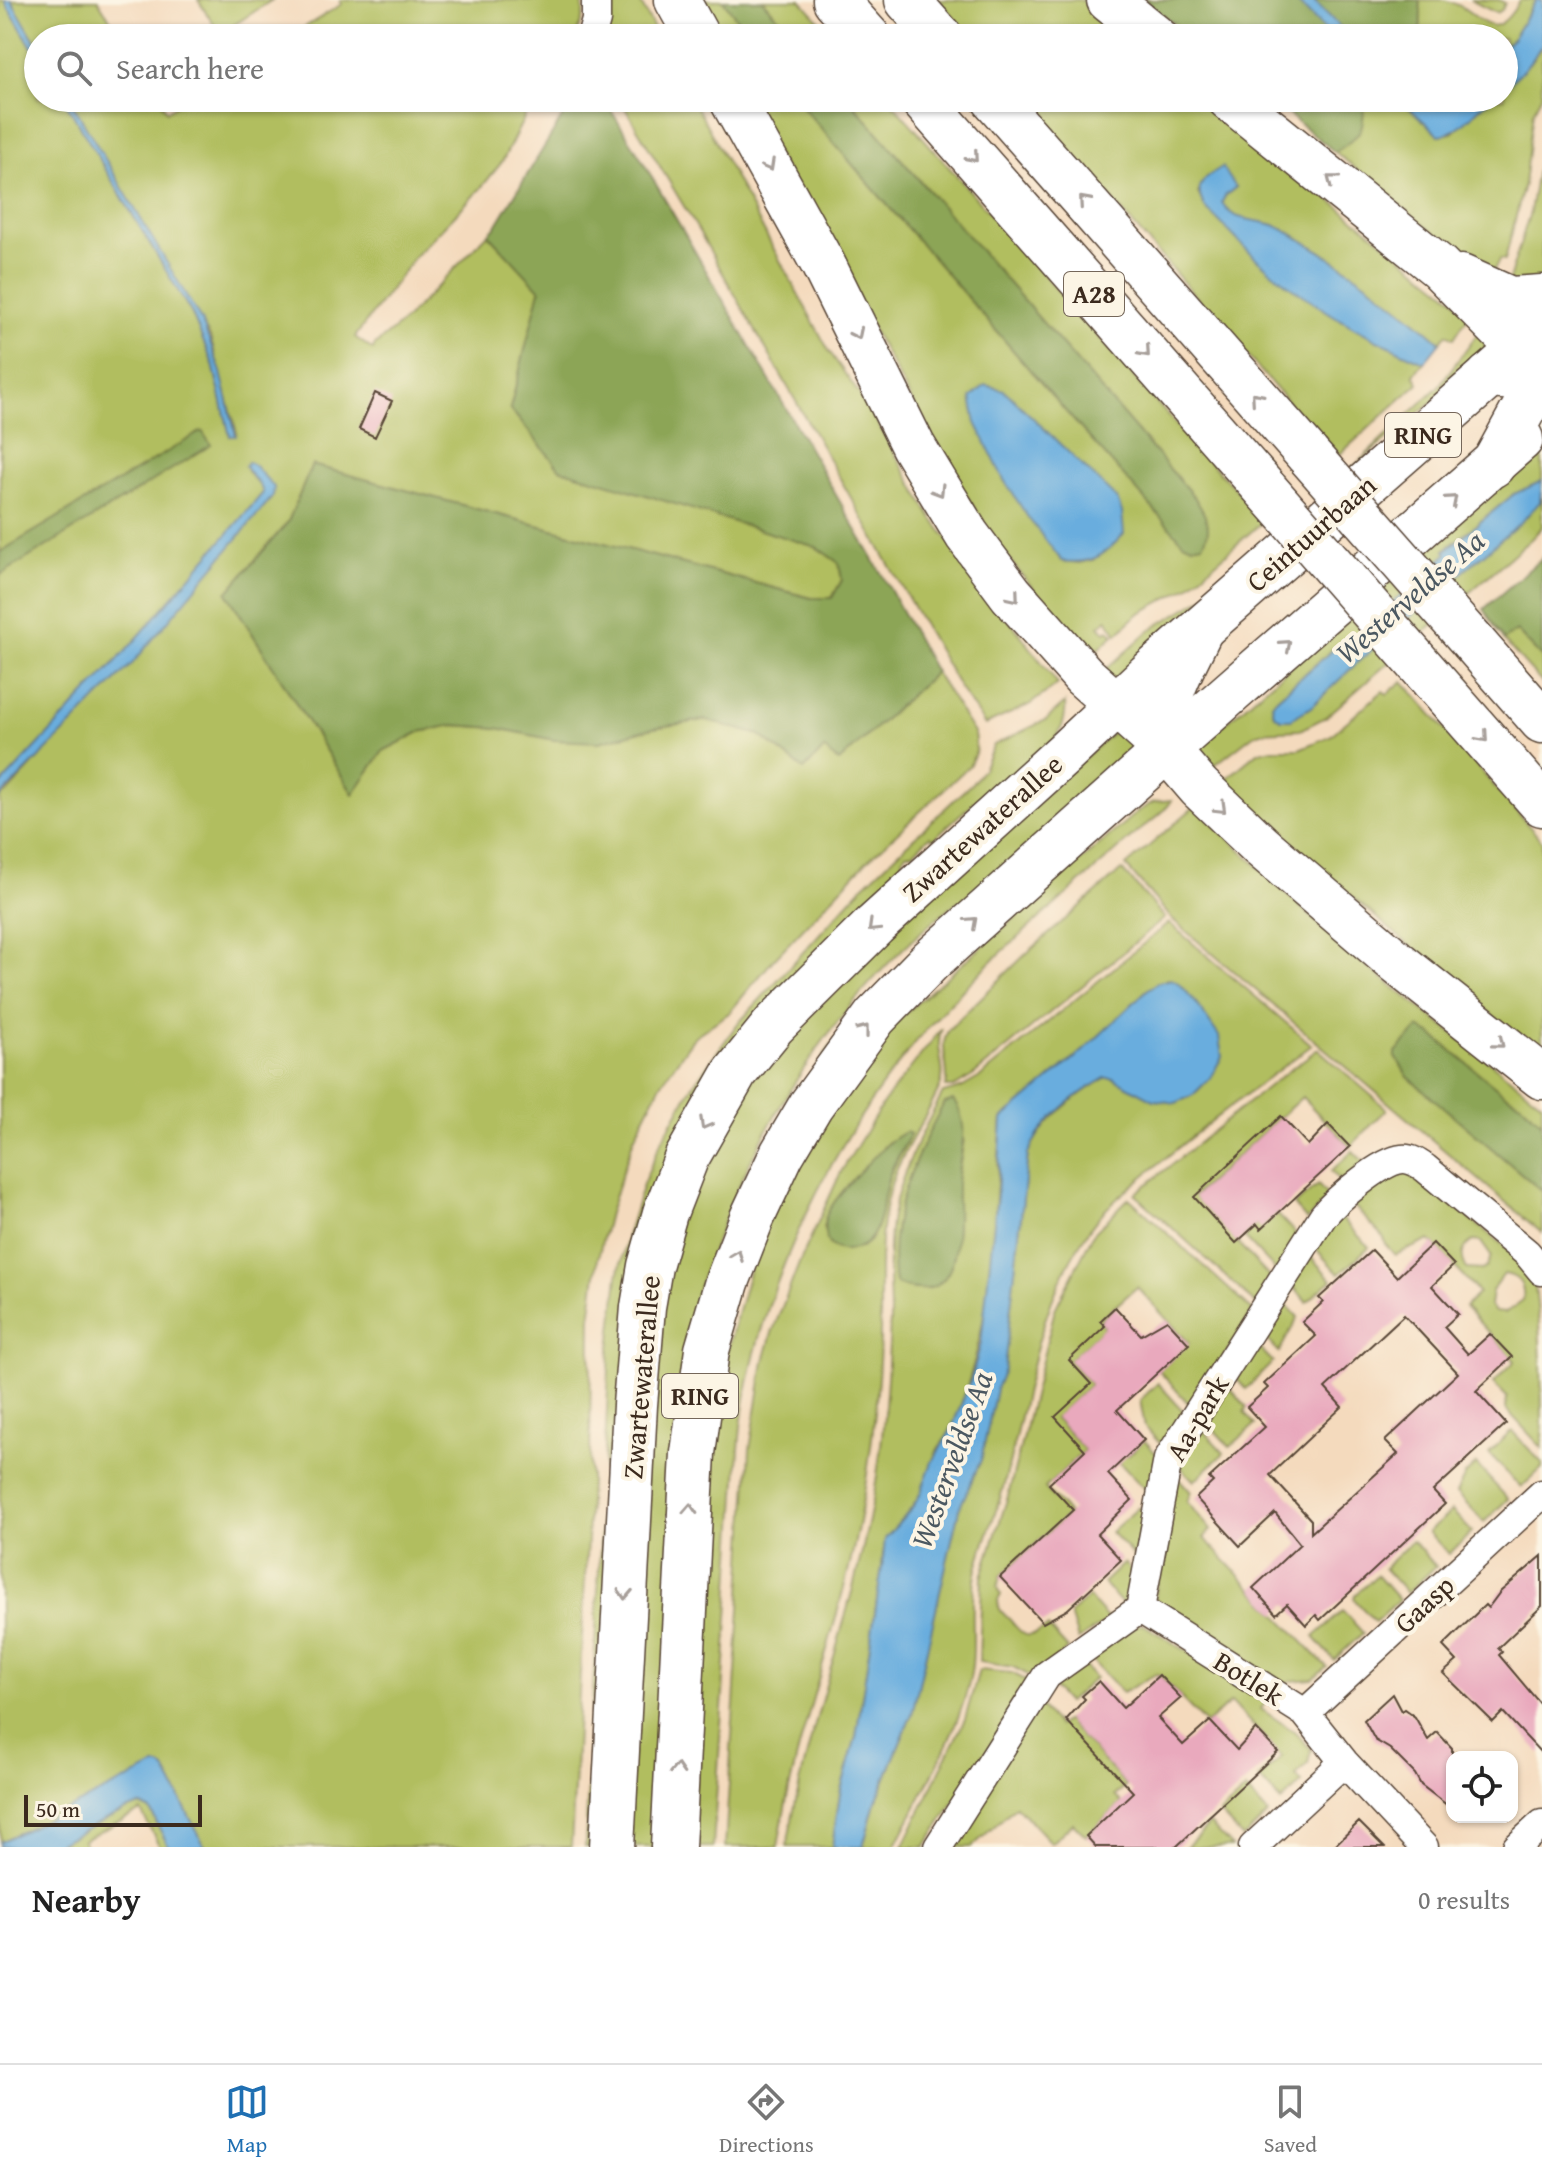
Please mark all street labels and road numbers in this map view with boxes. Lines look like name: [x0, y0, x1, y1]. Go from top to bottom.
road number: A28: [1064, 272, 1124, 316]
road number: RING: [1385, 413, 1461, 457]
street label: Ceintuurbaan: [1237, 464, 1385, 601]
street label: Zwartewaterallee: [892, 744, 1071, 911]
street label: Zwartewaterallee: [611, 1273, 670, 1481]
street label: Aa-park: [1155, 1366, 1239, 1469]
road number: RING: [662, 1374, 738, 1418]
street label: Gaasp: [1384, 1565, 1463, 1642]
street label: Botlek: [1206, 1640, 1293, 1715]

